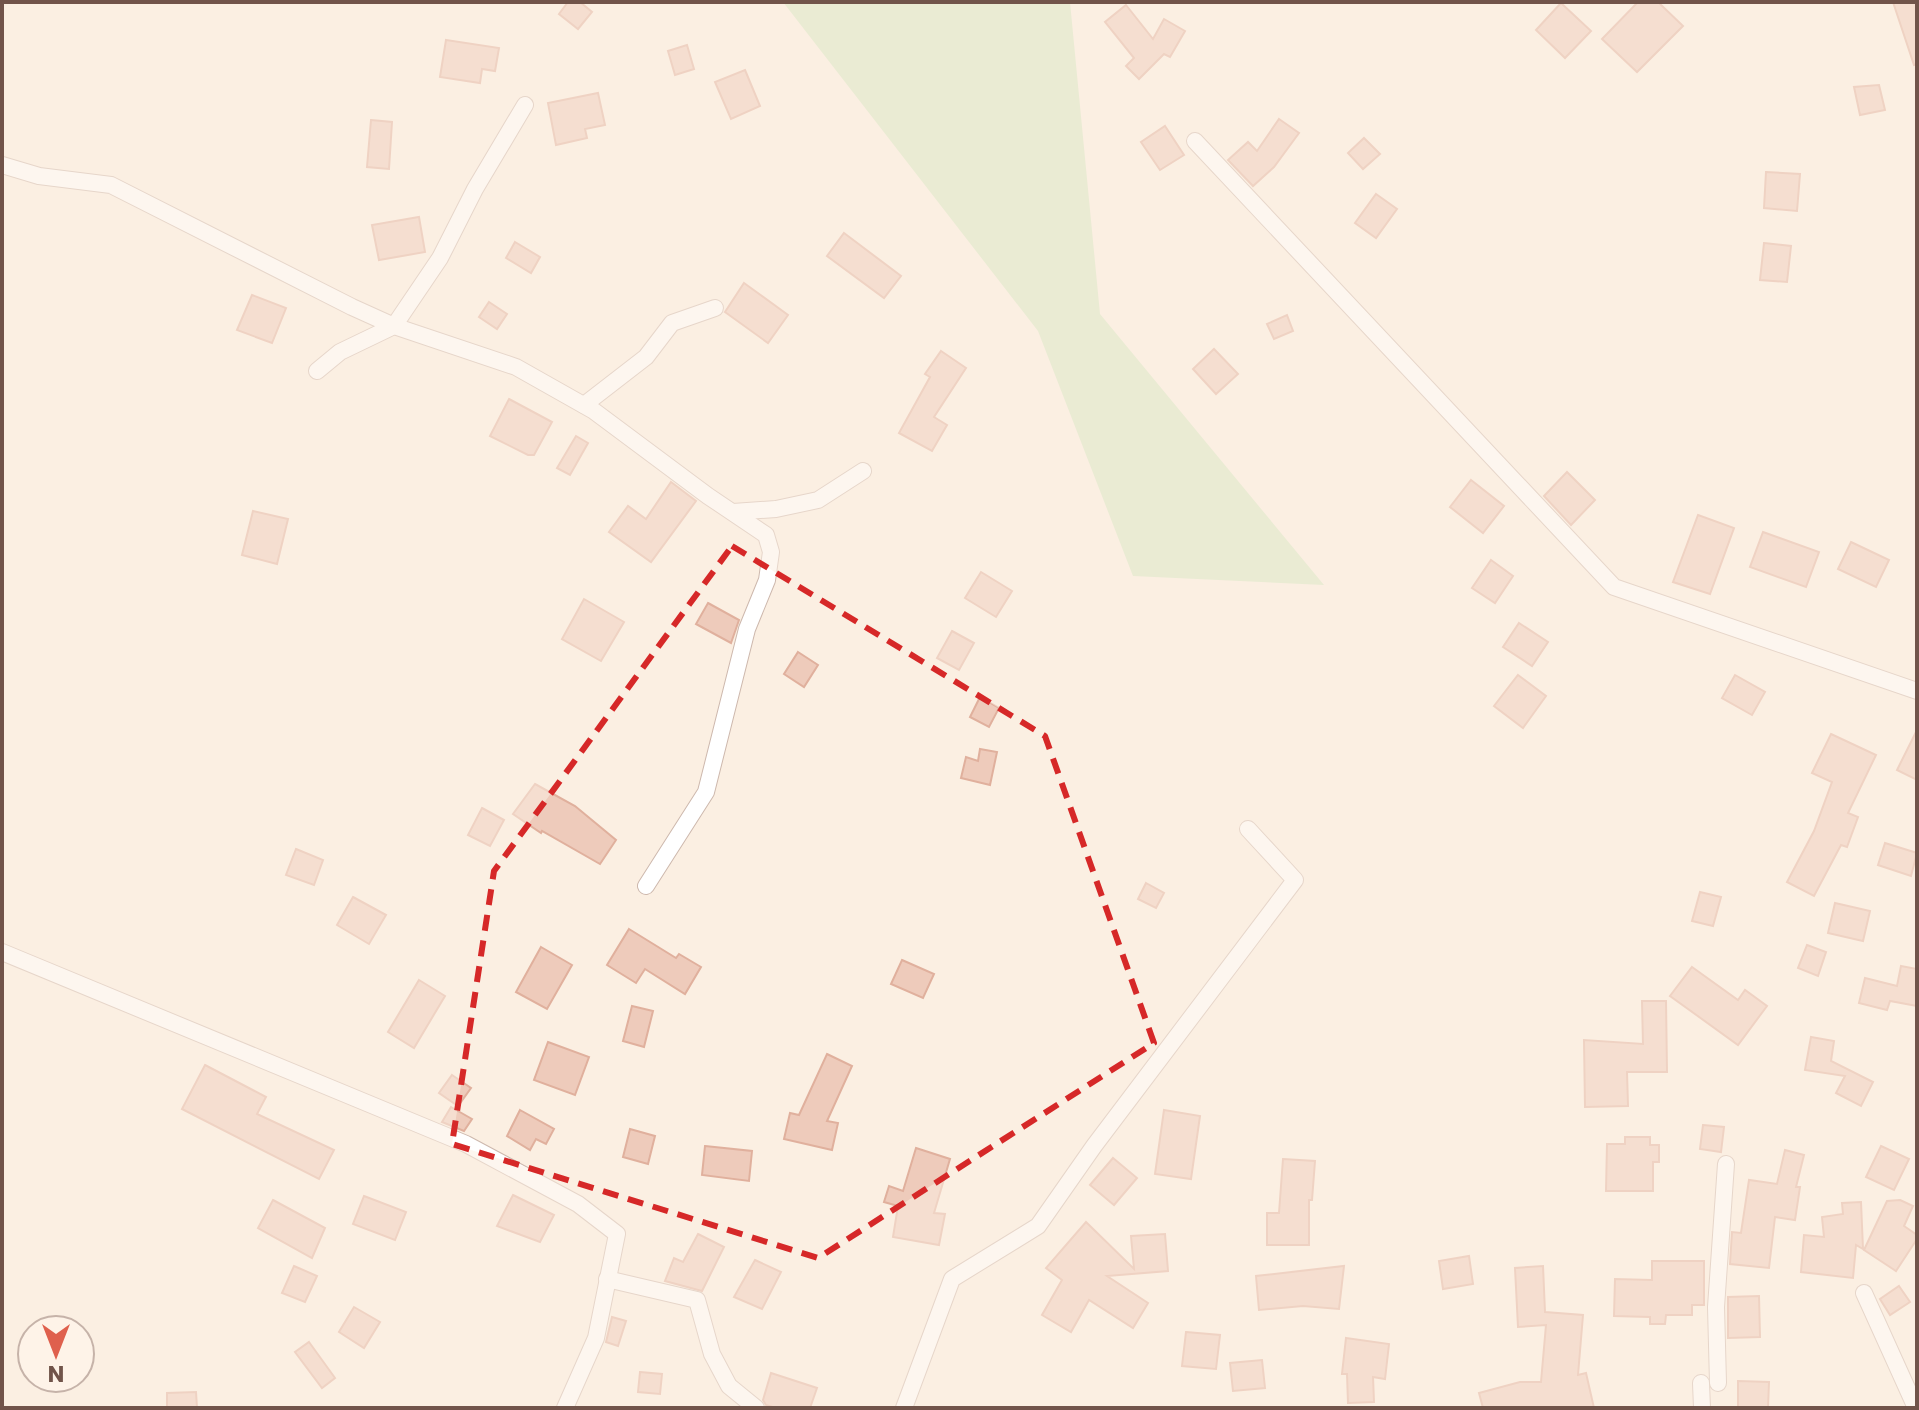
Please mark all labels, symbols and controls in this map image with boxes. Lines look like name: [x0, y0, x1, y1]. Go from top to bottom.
north arrow: [16, 1314, 96, 1394]
text: N: [48, 1358, 64, 1389]

